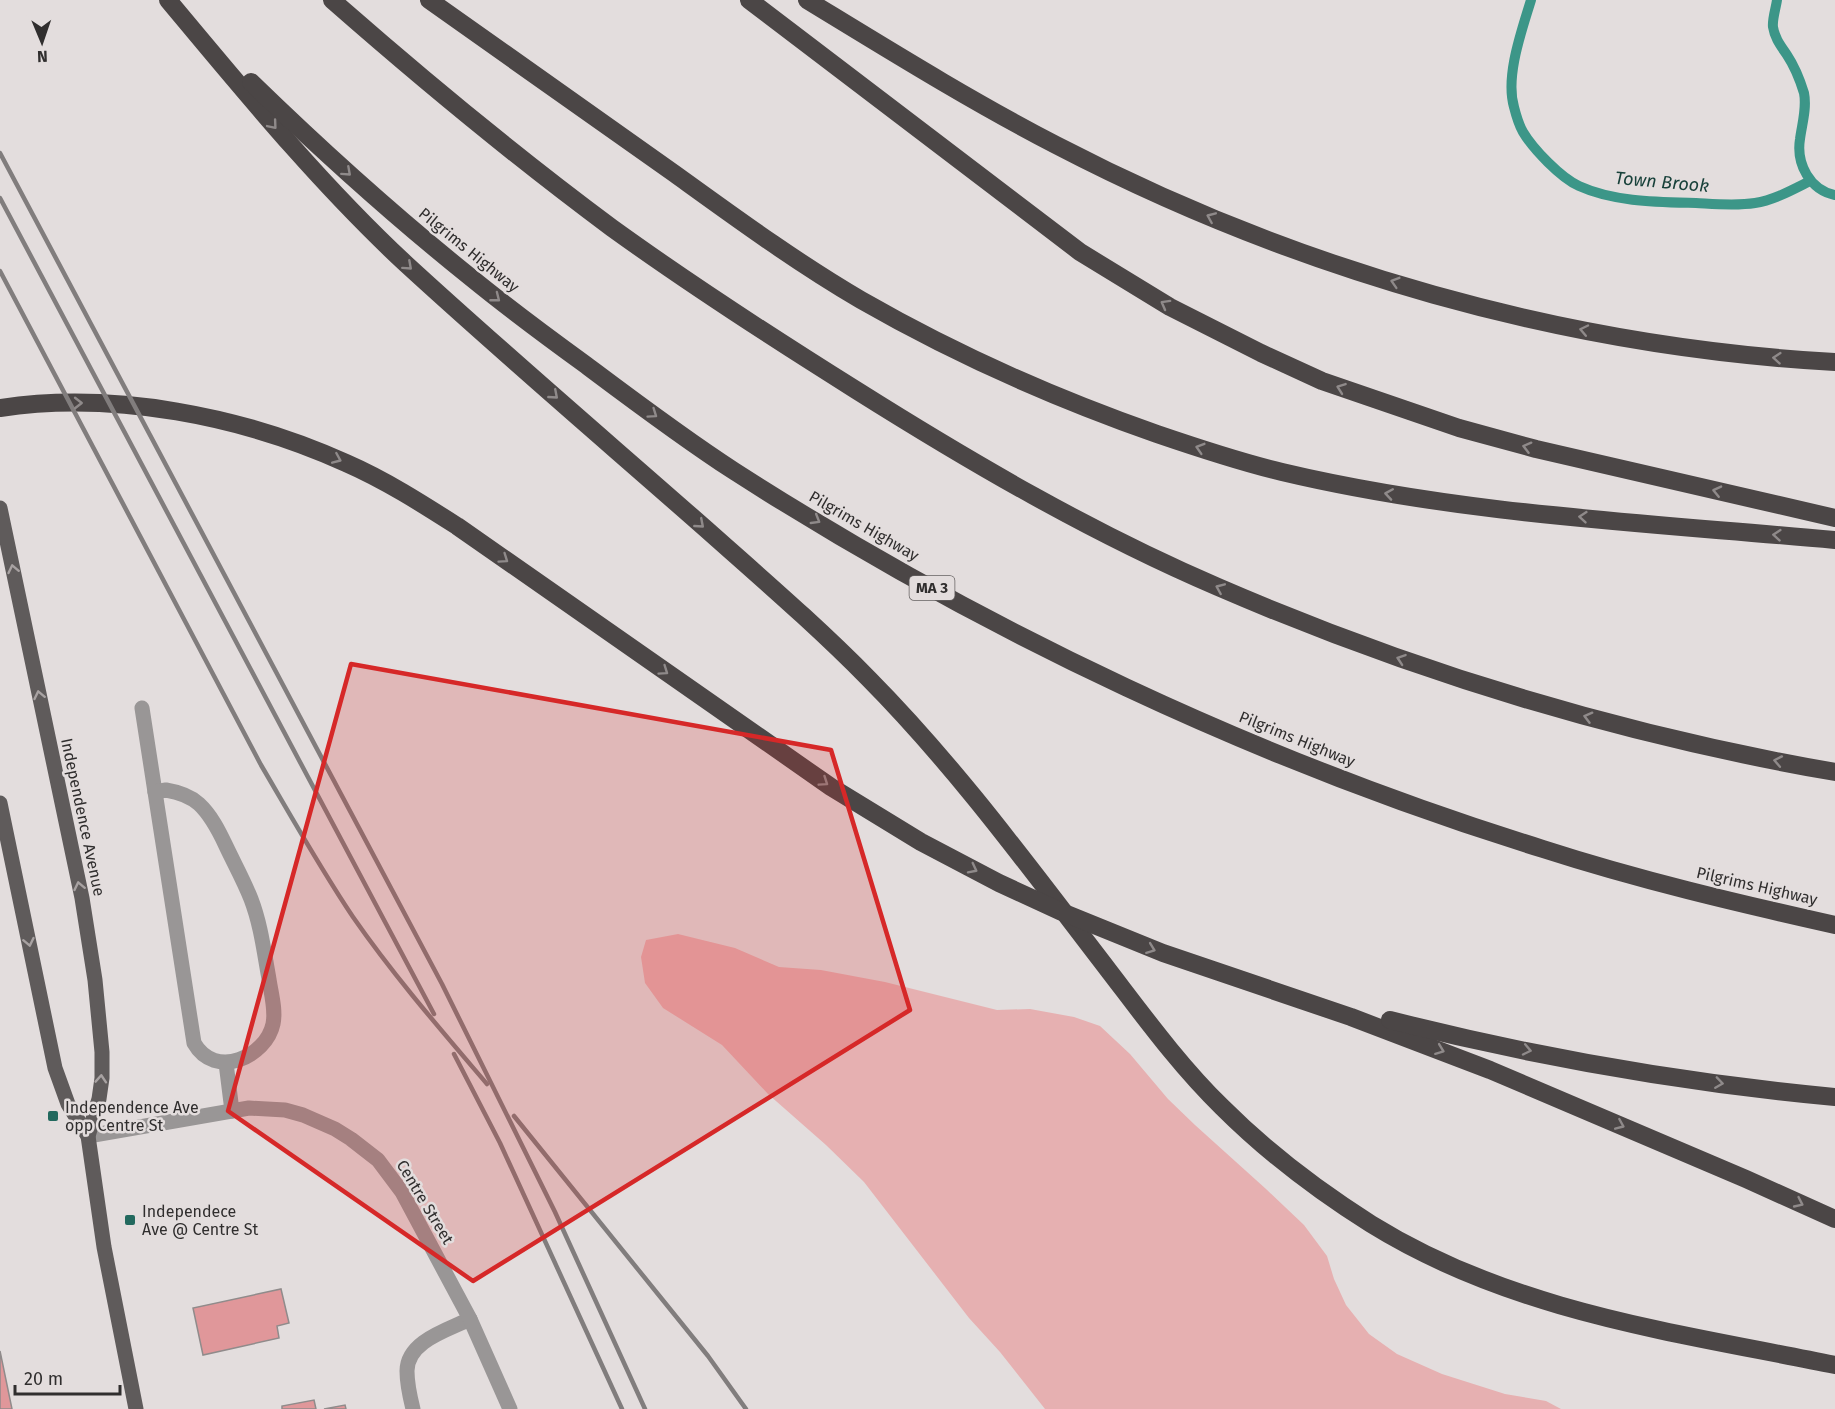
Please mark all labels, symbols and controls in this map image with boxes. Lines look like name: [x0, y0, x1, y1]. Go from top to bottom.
north arrow: [12, 12, 72, 72]
text: N: [37, 47, 48, 66]
one-way arrow: [266, 118, 277, 129]
one-way arrow: [340, 165, 351, 176]
water label: Town Brook: [1614, 167, 1710, 197]
street label: Pilgrims Highway: [415, 204, 523, 296]
one-way arrow: [1206, 213, 1217, 225]
one-way arrow: [402, 259, 412, 270]
one-way arrow: [1390, 277, 1401, 290]
one-way arrow: [489, 290, 500, 301]
one-way arrow: [1161, 300, 1171, 311]
one-way arrow: [1579, 325, 1589, 338]
one-way arrow: [1772, 352, 1781, 365]
one-way arrow: [1336, 383, 1347, 395]
one-way arrow: [547, 388, 558, 399]
one-way arrow: [74, 397, 83, 409]
one-way arrow: [646, 407, 657, 418]
one-way arrow: [1522, 441, 1532, 454]
one-way arrow: [1195, 443, 1206, 455]
one-way arrow: [331, 452, 342, 464]
one-way arrow: [1712, 485, 1722, 498]
street label: Pilgrims Highway: [806, 487, 922, 565]
one-way arrow: [1384, 488, 1394, 500]
one-way arrow: [1578, 511, 1587, 524]
one-way arrow: [810, 513, 820, 525]
one-way arrow: [693, 517, 704, 528]
one-way arrow: [1772, 529, 1781, 542]
one-way arrow: [497, 552, 508, 563]
one-way arrow: [7, 564, 20, 574]
road number: MA 3: [910, 576, 954, 600]
one-way arrow: [1215, 583, 1226, 595]
one-way arrow: [1396, 654, 1407, 667]
one-way arrow: [657, 664, 668, 675]
one-way arrow: [34, 691, 47, 701]
street label: Pilgrims Highway: [1236, 707, 1358, 771]
one-way arrow: [1583, 712, 1593, 724]
street label: Independence Avenue: [57, 736, 109, 898]
one-way arrow: [1773, 755, 1783, 768]
one-way arrow: [817, 775, 828, 786]
one-way arrow: [966, 862, 977, 873]
street label: Pilgrims Highway: [1695, 863, 1819, 909]
one-way arrow: [74, 881, 87, 891]
one-way arrow: [21, 937, 34, 947]
one-way arrow: [1145, 941, 1155, 954]
one-way arrow: [1434, 1043, 1445, 1055]
one-way arrow: [1522, 1043, 1532, 1056]
one-way arrow: [95, 1075, 108, 1084]
one-way arrow: [1715, 1077, 1724, 1089]
place label: Independence Ave opp Centre St: [65, 1098, 199, 1135]
marker: Independence Ave opp Centre St: [46, 1109, 60, 1123]
one-way arrow: [1614, 1117, 1625, 1129]
street label: Centre Street: [393, 1157, 458, 1248]
one-way arrow: [1792, 1195, 1803, 1207]
place label: Independece Ave @ Centre St: [142, 1202, 258, 1239]
marker: Independece Ave @ Centre St: [123, 1213, 137, 1227]
scale bar: [15, 1358, 120, 1396]
text: 20 m: [24, 1368, 63, 1390]

